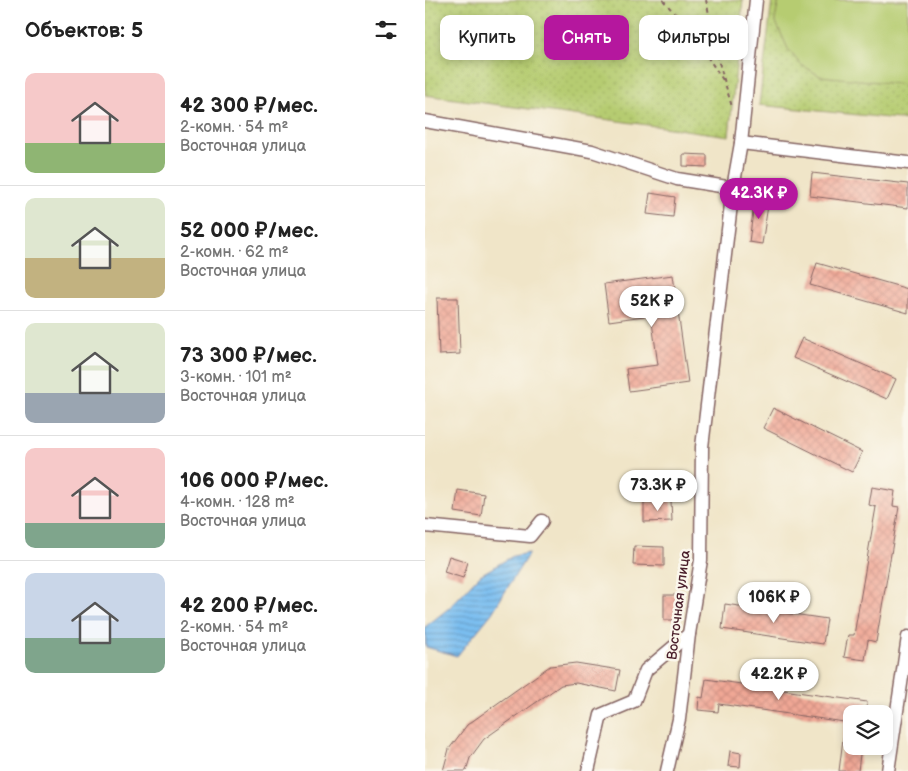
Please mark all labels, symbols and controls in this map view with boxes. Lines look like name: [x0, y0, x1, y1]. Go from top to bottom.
chip: Купить: [440, 15, 534, 60]
chip: Снять: [544, 15, 629, 60]
chip: Фильтры: [639, 15, 748, 60]
icon: filters: [372, 16, 400, 44]
text: Объектов: 5: [25, 18, 143, 43]
icon: home: [65, 93, 125, 153]
text: 42 300 ₽/мес.: [180, 93, 318, 118]
text: 2-комн. · 54 m²: [180, 118, 288, 137]
text: Восточная улица: [180, 137, 306, 156]
pin: 42.3K ₽: [713, 178, 805, 220]
text: 42.3K ₽: [731, 184, 787, 203]
icon: home: [65, 218, 125, 278]
text: 52 000 ₽/мес.: [180, 218, 319, 243]
text: 2-комн. · 62 m²: [180, 243, 289, 262]
text: Восточная улица: [180, 262, 306, 281]
pin: 52K ₽: [617, 286, 687, 328]
text: 52K ₽: [630, 292, 674, 311]
icon: home: [65, 343, 125, 403]
text: 73 300 ₽/мес.: [180, 343, 317, 368]
text: 3-комн. · 101 m²: [180, 368, 292, 387]
text: Восточная улица: [180, 387, 306, 406]
icon: home: [65, 468, 125, 528]
text: 106 000 ₽/мес.: [180, 468, 328, 493]
pin: 73.3K ₽: [612, 470, 704, 512]
text: 73.3K ₽: [630, 476, 686, 495]
text: 4-комн. · 128 m²: [180, 493, 295, 512]
text: Восточная улица: [180, 512, 306, 531]
street label: Восточная улица: [663, 549, 694, 661]
pin: 106K ₽: [733, 582, 815, 624]
text: 106K ₽: [749, 588, 799, 607]
icon: home: [65, 593, 125, 653]
text: 42 200 ₽/мес.: [180, 593, 318, 618]
text: 2-комн. · 54 m²: [180, 618, 288, 637]
text: Восточная улица: [180, 637, 306, 656]
pin: 42.2K ₽: [733, 658, 825, 701]
text: 42.2K ₽: [751, 665, 807, 684]
map controls: [843, 705, 893, 755]
button: layers: [843, 705, 893, 755]

